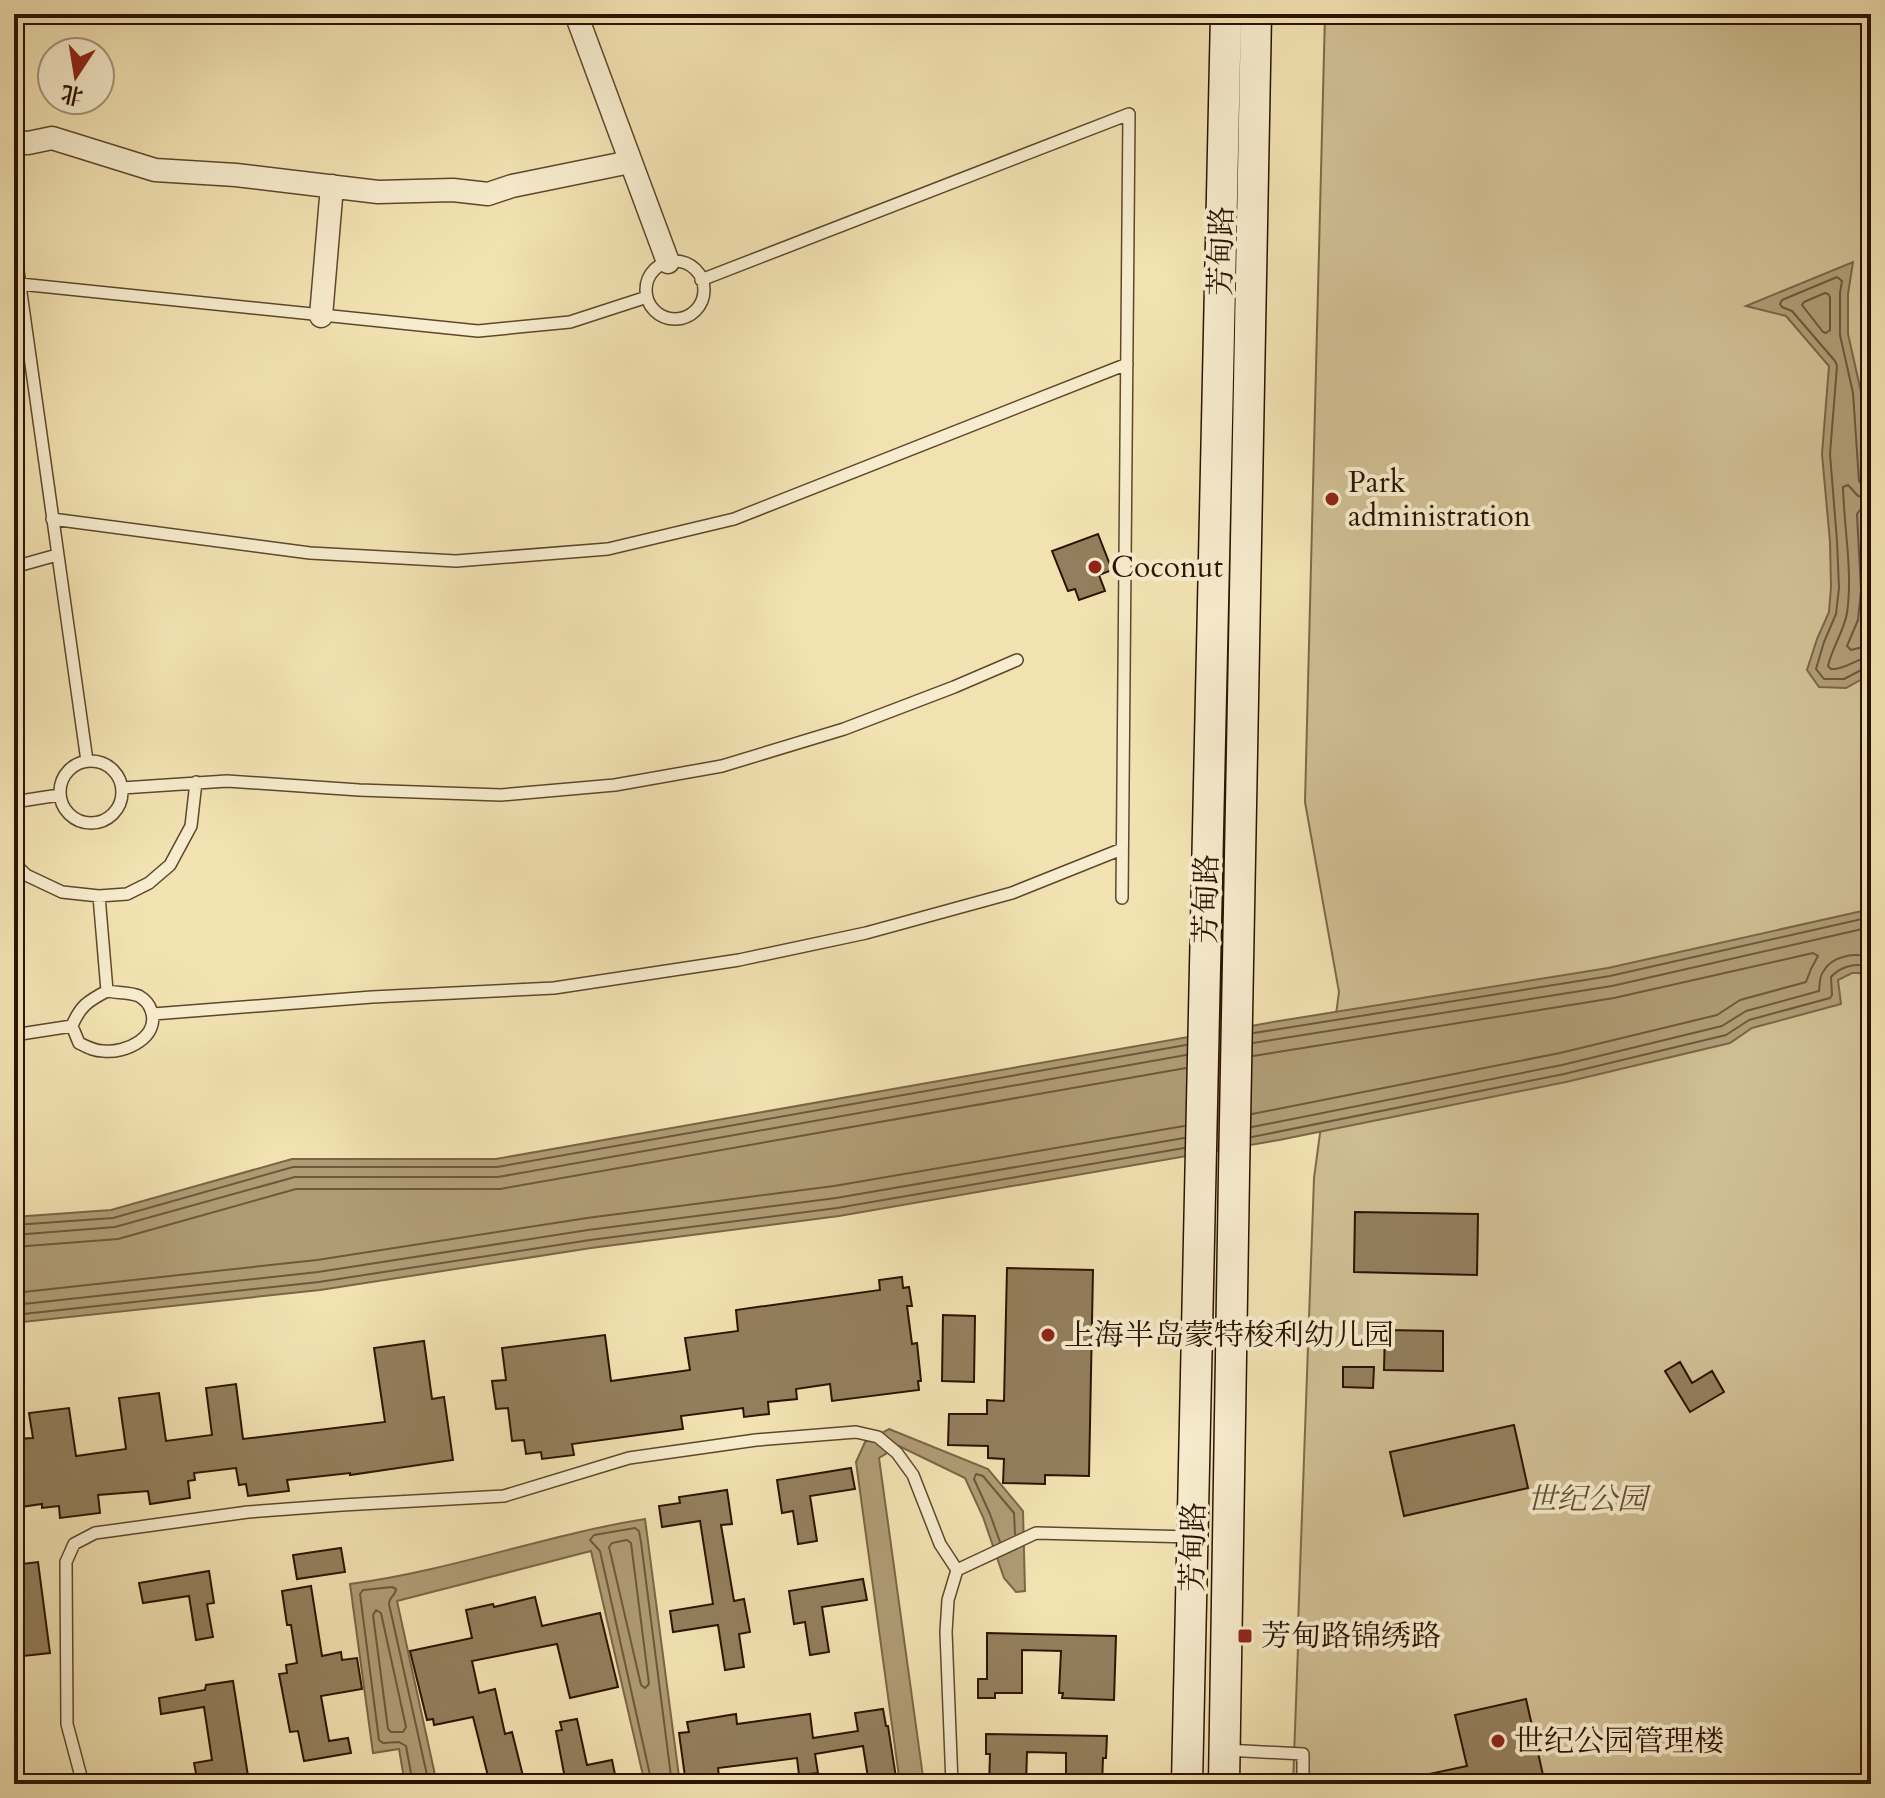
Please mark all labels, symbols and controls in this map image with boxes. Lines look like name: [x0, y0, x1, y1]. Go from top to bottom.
north arrow: [36, 36, 116, 116]
text: 北: [58, 78, 86, 112]
street label: 芳甸路: [1200, 206, 1243, 296]
place label: Park administration: [1348, 462, 1531, 537]
marker: Park administration: [1323, 490, 1341, 508]
place label: Coconut: [1111, 547, 1224, 588]
marker: Coconut: [1086, 558, 1104, 576]
street label: 芳甸路: [1185, 854, 1228, 944]
place label: 上海半岛蒙特梭利幼儿园: [1064, 1315, 1394, 1356]
marker: 上海半岛蒙特梭利幼儿园: [1039, 1326, 1057, 1344]
park label: 世纪公园: [1527, 1479, 1651, 1520]
street label: 芳甸路: [1172, 1502, 1215, 1592]
place label: 芳甸路锦绣路: [1261, 1616, 1441, 1657]
marker: 芳甸路锦绣路: [1236, 1627, 1254, 1645]
place label: 世纪公园管理楼: [1514, 1721, 1724, 1762]
marker: 世纪公园管理楼: [1489, 1732, 1507, 1750]

